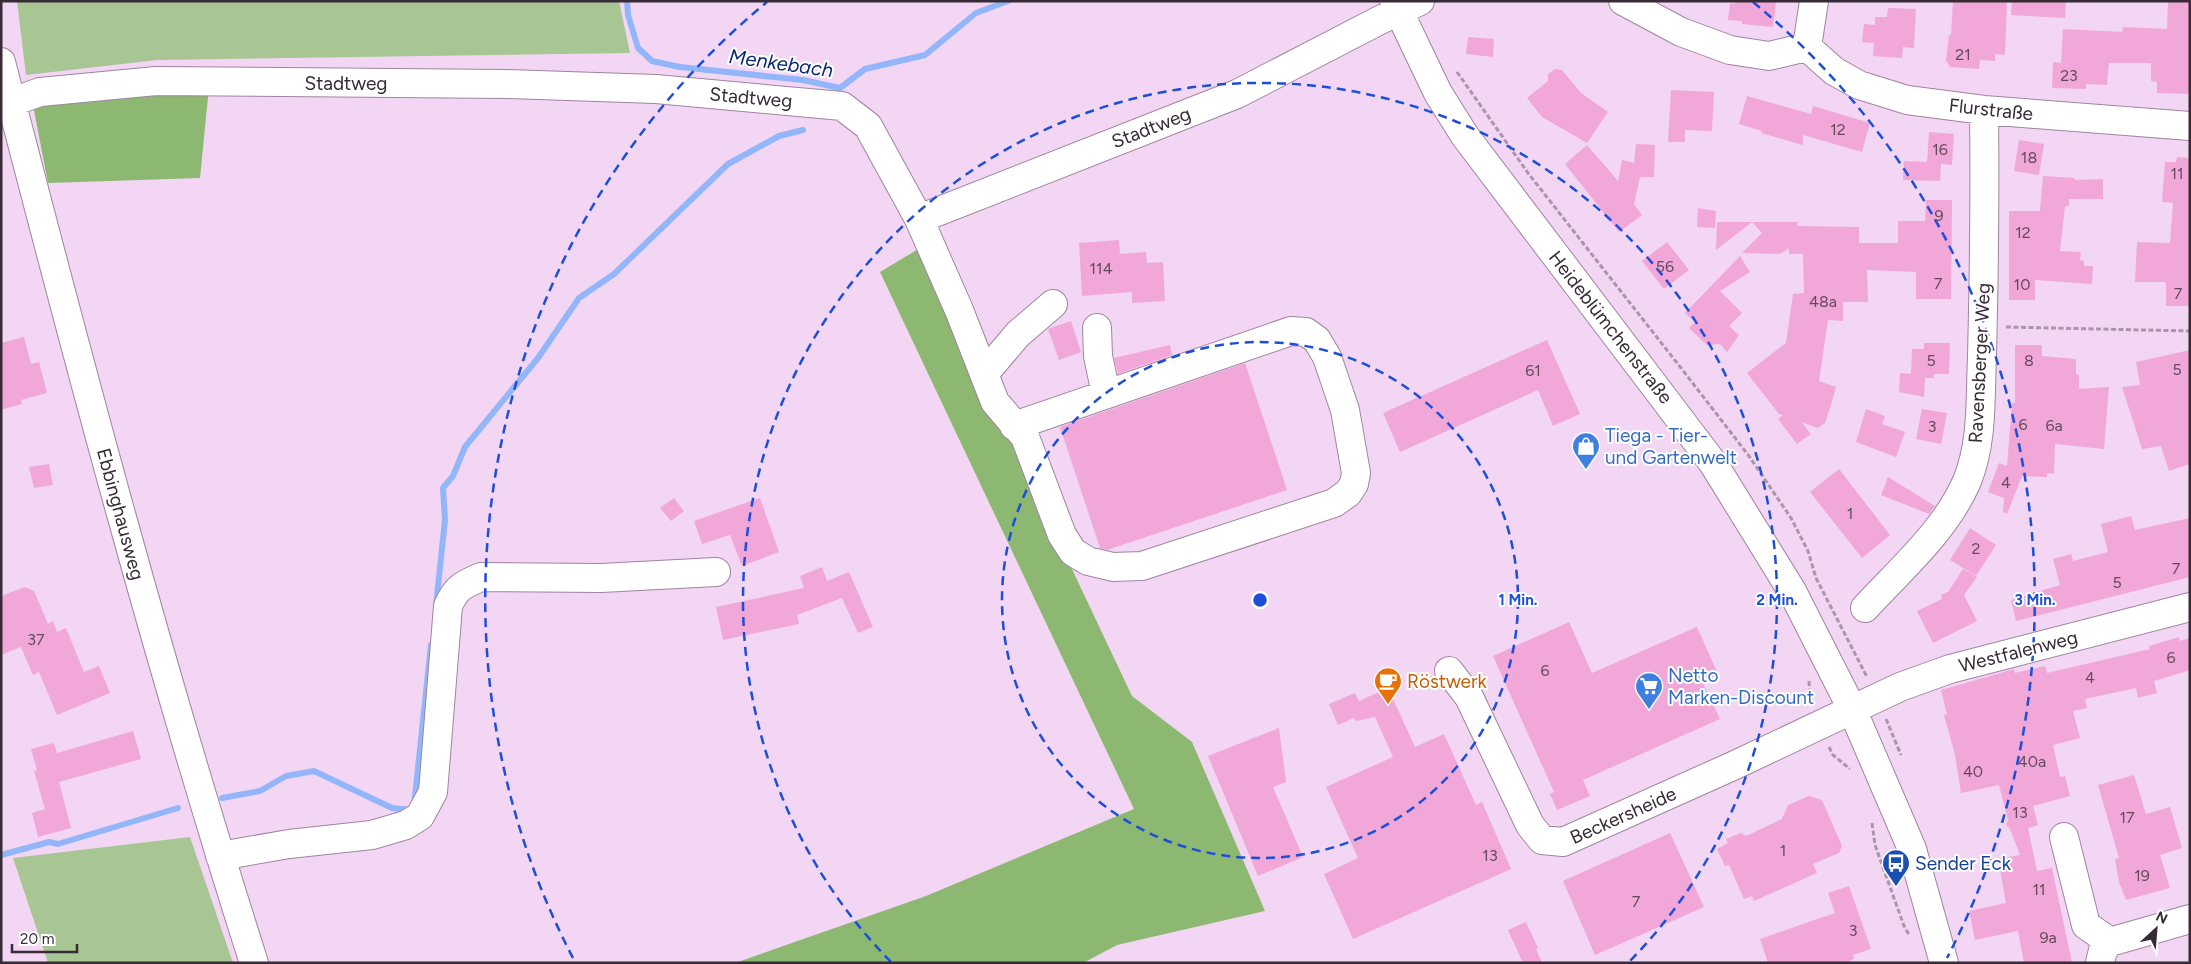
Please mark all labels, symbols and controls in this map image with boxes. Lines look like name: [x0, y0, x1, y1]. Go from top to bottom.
water label: Menkebach: [727, 44, 835, 82]
house number: 21: [1955, 45, 1971, 64]
house number: 23: [2060, 66, 2078, 85]
street label: Stadtweg: [304, 72, 388, 95]
street label: Stadtweg: [709, 82, 793, 113]
street label: Flurstraße: [1948, 94, 2034, 125]
street label: Stadtweg: [1108, 102, 1194, 153]
house number: 12: [1830, 120, 1846, 139]
house number: 16: [1932, 140, 1948, 159]
house number: 18: [2021, 148, 2037, 167]
house number: 11: [2170, 164, 2184, 183]
house number: 9: [1934, 206, 1944, 225]
house number: 12: [2015, 223, 2031, 242]
street label: Heideblümchenstraße: [1544, 246, 1677, 408]
house number: 56: [1656, 257, 1674, 276]
house number: 114: [1089, 259, 1113, 278]
house number: 7: [1934, 274, 1943, 293]
house number: 10: [2014, 275, 2030, 294]
street label: Ravensberger Weg: [1964, 282, 1995, 444]
house number: 7: [2174, 284, 2183, 303]
house number: 48a: [1809, 292, 1837, 311]
house number: 5: [1926, 351, 1936, 370]
house number: 8: [2024, 351, 2034, 370]
house number: 5: [2172, 360, 2182, 379]
house number: 61: [1525, 361, 1541, 380]
house number: 6: [2018, 415, 2028, 434]
house number: 6a: [2045, 416, 2063, 435]
house number: 3: [1928, 417, 1936, 436]
place label: Tiega - Tier- und Gartenwelt: [1605, 424, 1737, 469]
shop icon: Tiega - Tier- und Gartenwelt: [1571, 431, 1601, 470]
street label: Ebbinghausweg: [92, 446, 149, 583]
house number: 4: [2001, 473, 2011, 492]
house number: 1: [1847, 504, 1853, 523]
house number: 2: [1972, 539, 1980, 558]
house number: 7: [2172, 559, 2181, 578]
house number: 5: [2112, 573, 2122, 592]
centre of rings: [1251, 591, 1269, 609]
text: 1 Min.: [1499, 591, 1538, 609]
text: 2 Min.: [1756, 591, 1798, 609]
text: 3 Min.: [2015, 591, 2056, 609]
street label: Westfalenweg: [1956, 626, 2080, 677]
house number: 37: [27, 630, 45, 649]
house number: 6: [2166, 648, 2176, 667]
house number: 6: [1540, 661, 1550, 680]
place label: Netto Marken-Discount: [1668, 664, 1814, 709]
cafe icon: Röstwerk: [1373, 666, 1403, 705]
house number: 4: [2085, 668, 2095, 687]
place label: Röstwerk: [1407, 670, 1487, 693]
supermarket icon: Netto Marken-Discount: [1634, 671, 1664, 710]
house number: 40a: [2018, 752, 2046, 771]
house number: 40: [1963, 762, 1983, 781]
street label: Beckersheide: [1567, 782, 1680, 849]
house number: 13: [2012, 803, 2028, 822]
house number: 17: [2119, 808, 2135, 827]
house number: 1: [1780, 841, 1786, 860]
house number: 13: [1482, 846, 1498, 865]
bus stop icon: Sender Eck: [1881, 848, 1911, 887]
place label: Sender Eck: [1915, 852, 2012, 875]
house number: 19: [2134, 866, 2150, 885]
house number: 11: [2032, 880, 2046, 899]
house number: 7: [1632, 892, 1641, 911]
north arrow: [2131, 904, 2181, 954]
text: N: [2153, 908, 2170, 928]
house number: 3: [1849, 921, 1857, 940]
scale bar: [12, 922, 78, 954]
house number: 9a: [2039, 928, 2057, 947]
text: 20 m: [20, 930, 54, 948]

